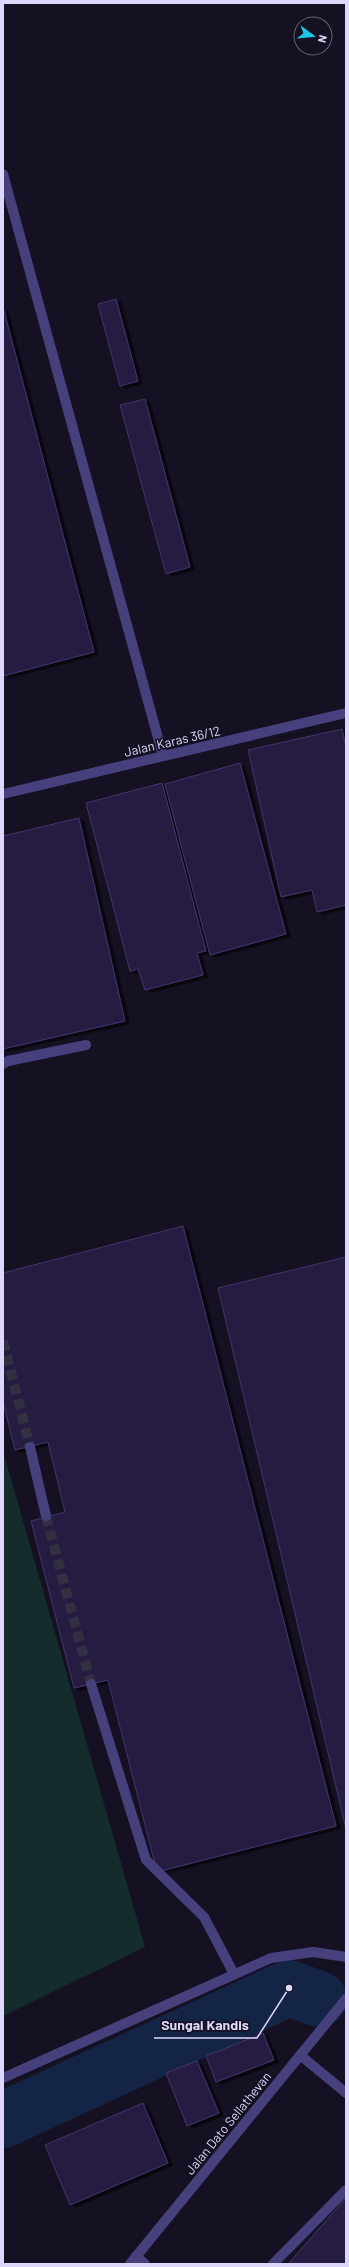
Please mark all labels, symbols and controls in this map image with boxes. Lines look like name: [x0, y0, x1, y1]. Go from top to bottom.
north arrow: [293, 16, 333, 56]
text: N: [316, 34, 330, 44]
street label: Jalan Karas 36/12: [122, 722, 222, 760]
callout: Sungai Kandis: [154, 2012, 257, 2038]
text: Sungai Kandis: [161, 2016, 249, 2033]
street label: Jalan Dato Sellathevan: [182, 2068, 274, 2178]

